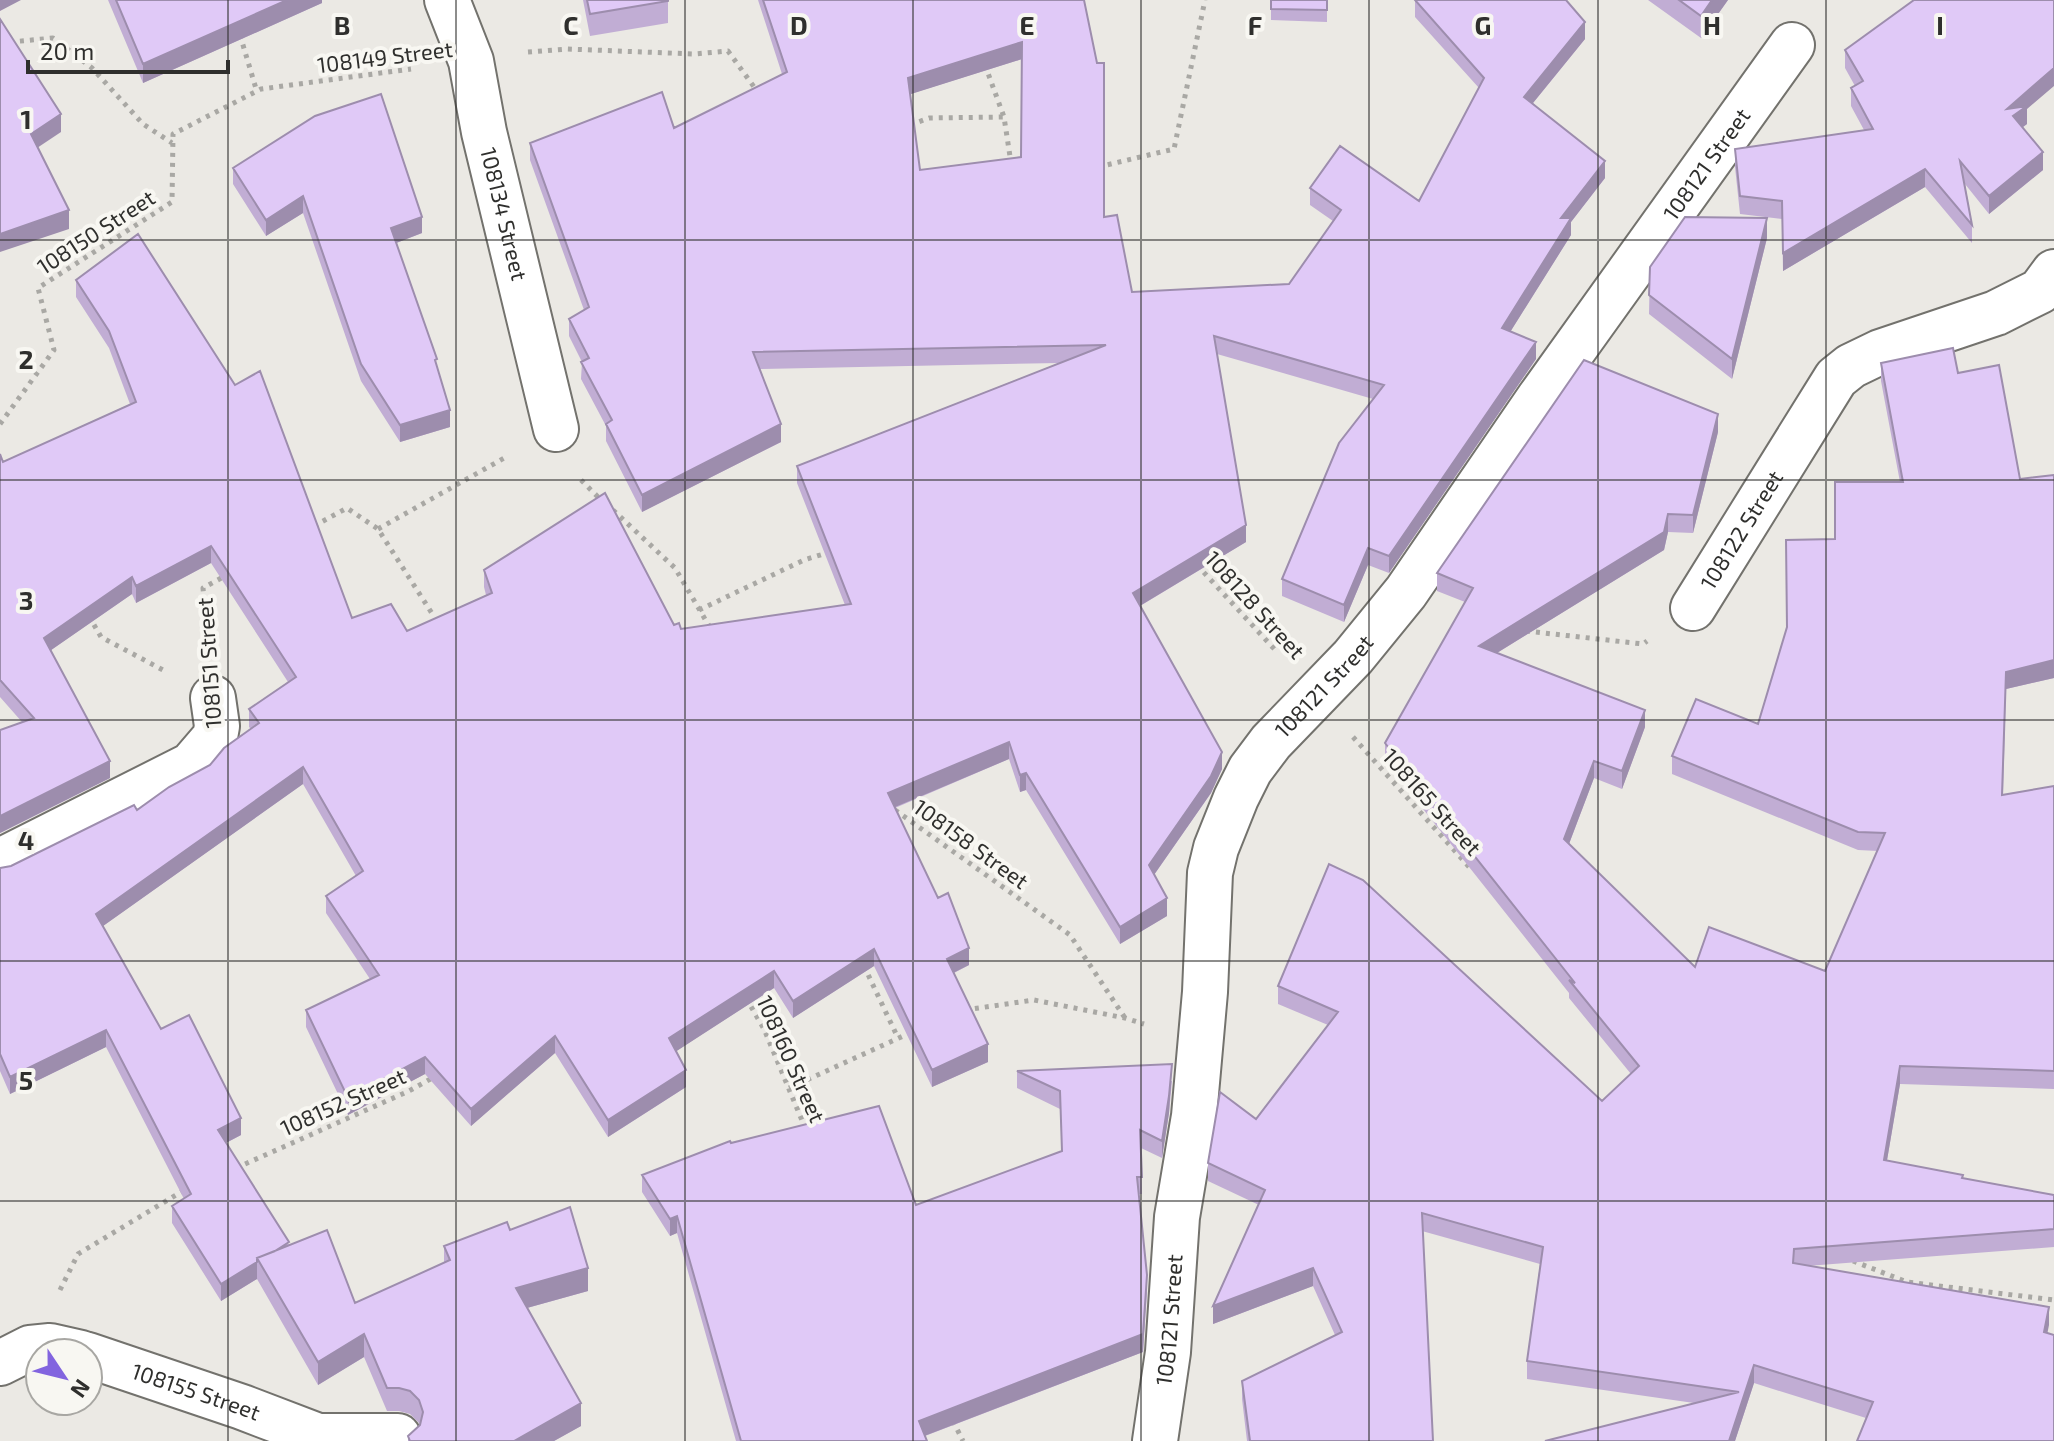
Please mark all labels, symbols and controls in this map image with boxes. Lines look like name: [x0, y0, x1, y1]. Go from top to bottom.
text: B: [334, 9, 350, 40]
text: C: [563, 9, 579, 40]
text: D: [790, 9, 808, 40]
text: E: [1019, 9, 1035, 40]
text: F: [1248, 9, 1262, 40]
text: G: [1475, 9, 1491, 40]
text: H: [1703, 9, 1721, 40]
text: I: [1936, 9, 1944, 40]
scale bar: [28, 24, 228, 74]
street label: 108149 Street: [316, 35, 454, 77]
text: 20 m: [40, 36, 94, 65]
text: 1: [20, 103, 32, 134]
street label: 108121 Street: [1657, 103, 1755, 225]
street label: 108134 Street: [476, 144, 533, 283]
street label: 108150 Street: [32, 183, 159, 279]
text: 2: [18, 343, 34, 374]
street label: 108122 Street: [1694, 465, 1787, 594]
street label: 108128 Street: [1201, 545, 1311, 664]
text: 3: [19, 584, 33, 615]
street label: 108151 Street: [190, 597, 226, 729]
street label: 108121 Street: [1269, 629, 1378, 742]
street label: 108165 Street: [1378, 743, 1487, 860]
street label: 108158 Street: [909, 793, 1034, 893]
text: 4: [18, 824, 34, 855]
street label: 108160 Street: [752, 991, 831, 1126]
street label: 108152 Street: [276, 1062, 409, 1140]
text: 5: [19, 1064, 33, 1095]
street label: 108121 Street: [1149, 1254, 1186, 1387]
north arrow: [24, 1337, 104, 1417]
street label: 108155 Street: [129, 1357, 264, 1425]
text: N: [66, 1375, 96, 1403]

